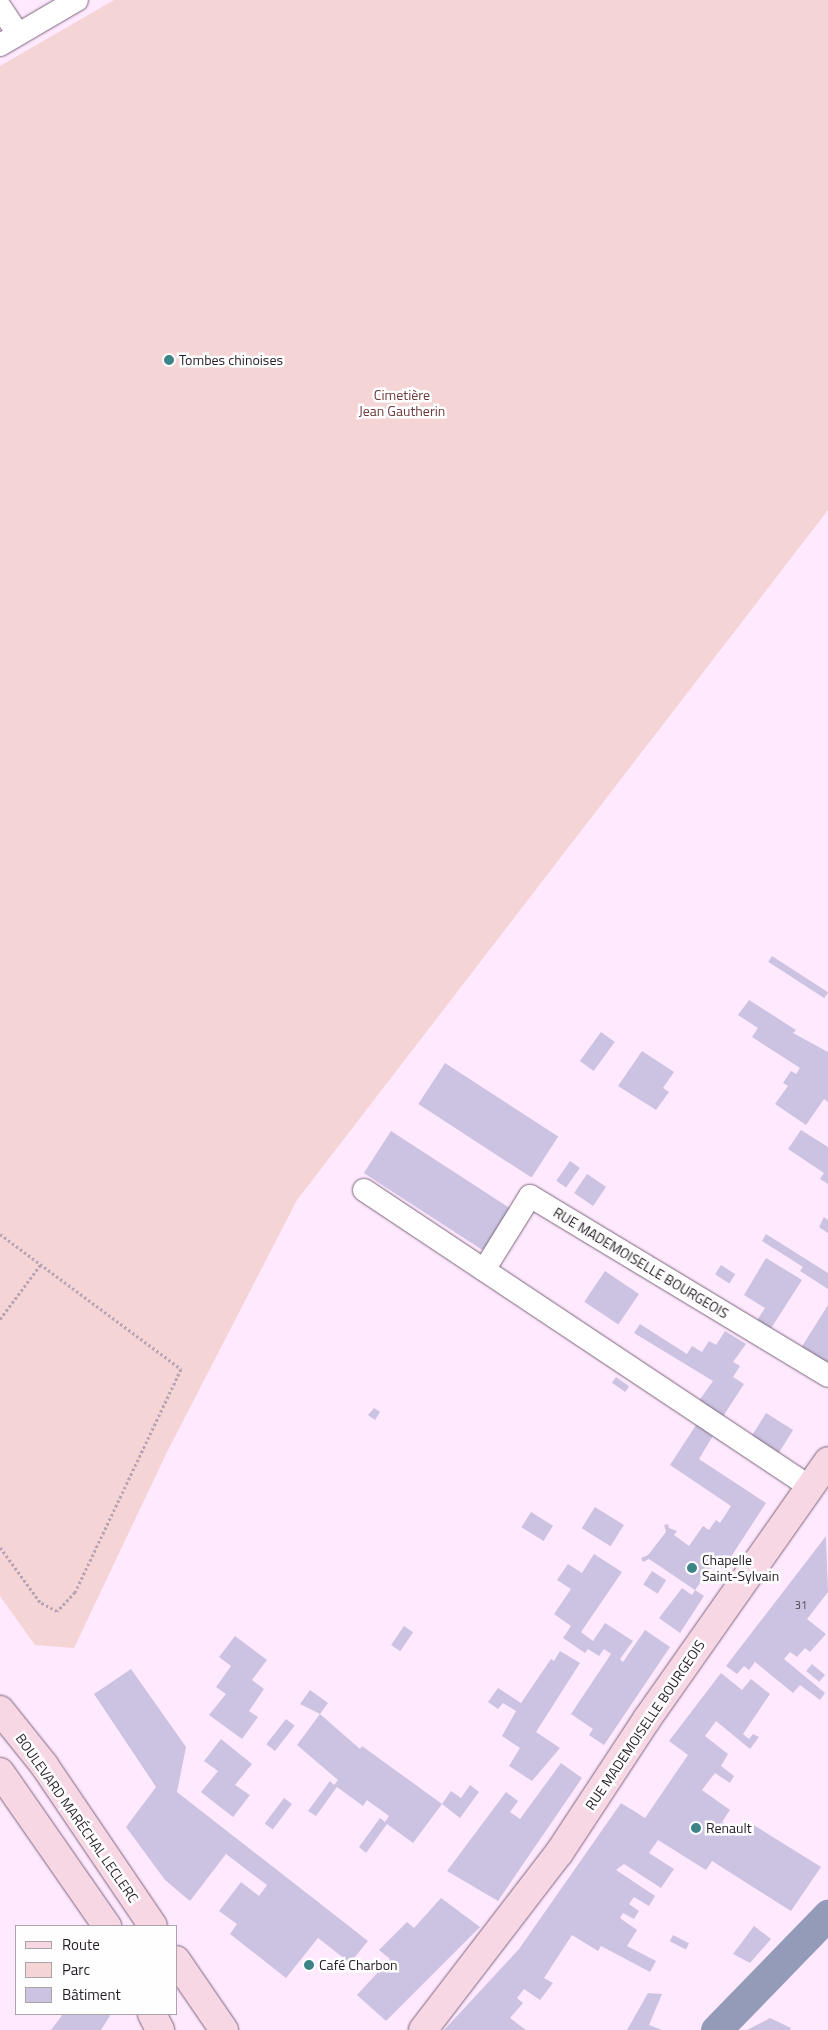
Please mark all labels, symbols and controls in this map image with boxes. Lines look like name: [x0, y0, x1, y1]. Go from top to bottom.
place label: Tombes chinoises: [179, 352, 283, 368]
marker: Tombes chinoises: [163, 354, 175, 366]
park label: Cimetière Jean Gautherin: [359, 387, 445, 420]
street label: RUE MADEMOISELLE BOURGEOIS: [550, 1204, 732, 1322]
place label: Chapelle Saint-Sylvain: [702, 1552, 779, 1584]
marker: Chapelle Saint-Sylvain: [686, 1562, 698, 1574]
house number: 31: [795, 1598, 807, 1612]
street label: RUE MADEMOISELLE BOURGEOIS: [582, 1637, 708, 1813]
street label: BOULEVARD MARÉCHAL LECLERC: [12, 1730, 142, 1906]
place label: Renault: [706, 1820, 752, 1836]
marker: Renault: [690, 1822, 702, 1834]
legend: [15, 1925, 178, 2015]
text: Route: [62, 1933, 100, 1956]
place label: Café Charbon: [319, 1957, 398, 1973]
text: Parc: [62, 1958, 90, 1981]
marker: Café Charbon: [303, 1959, 315, 1971]
text: Bâtiment: [62, 1983, 121, 2006]

